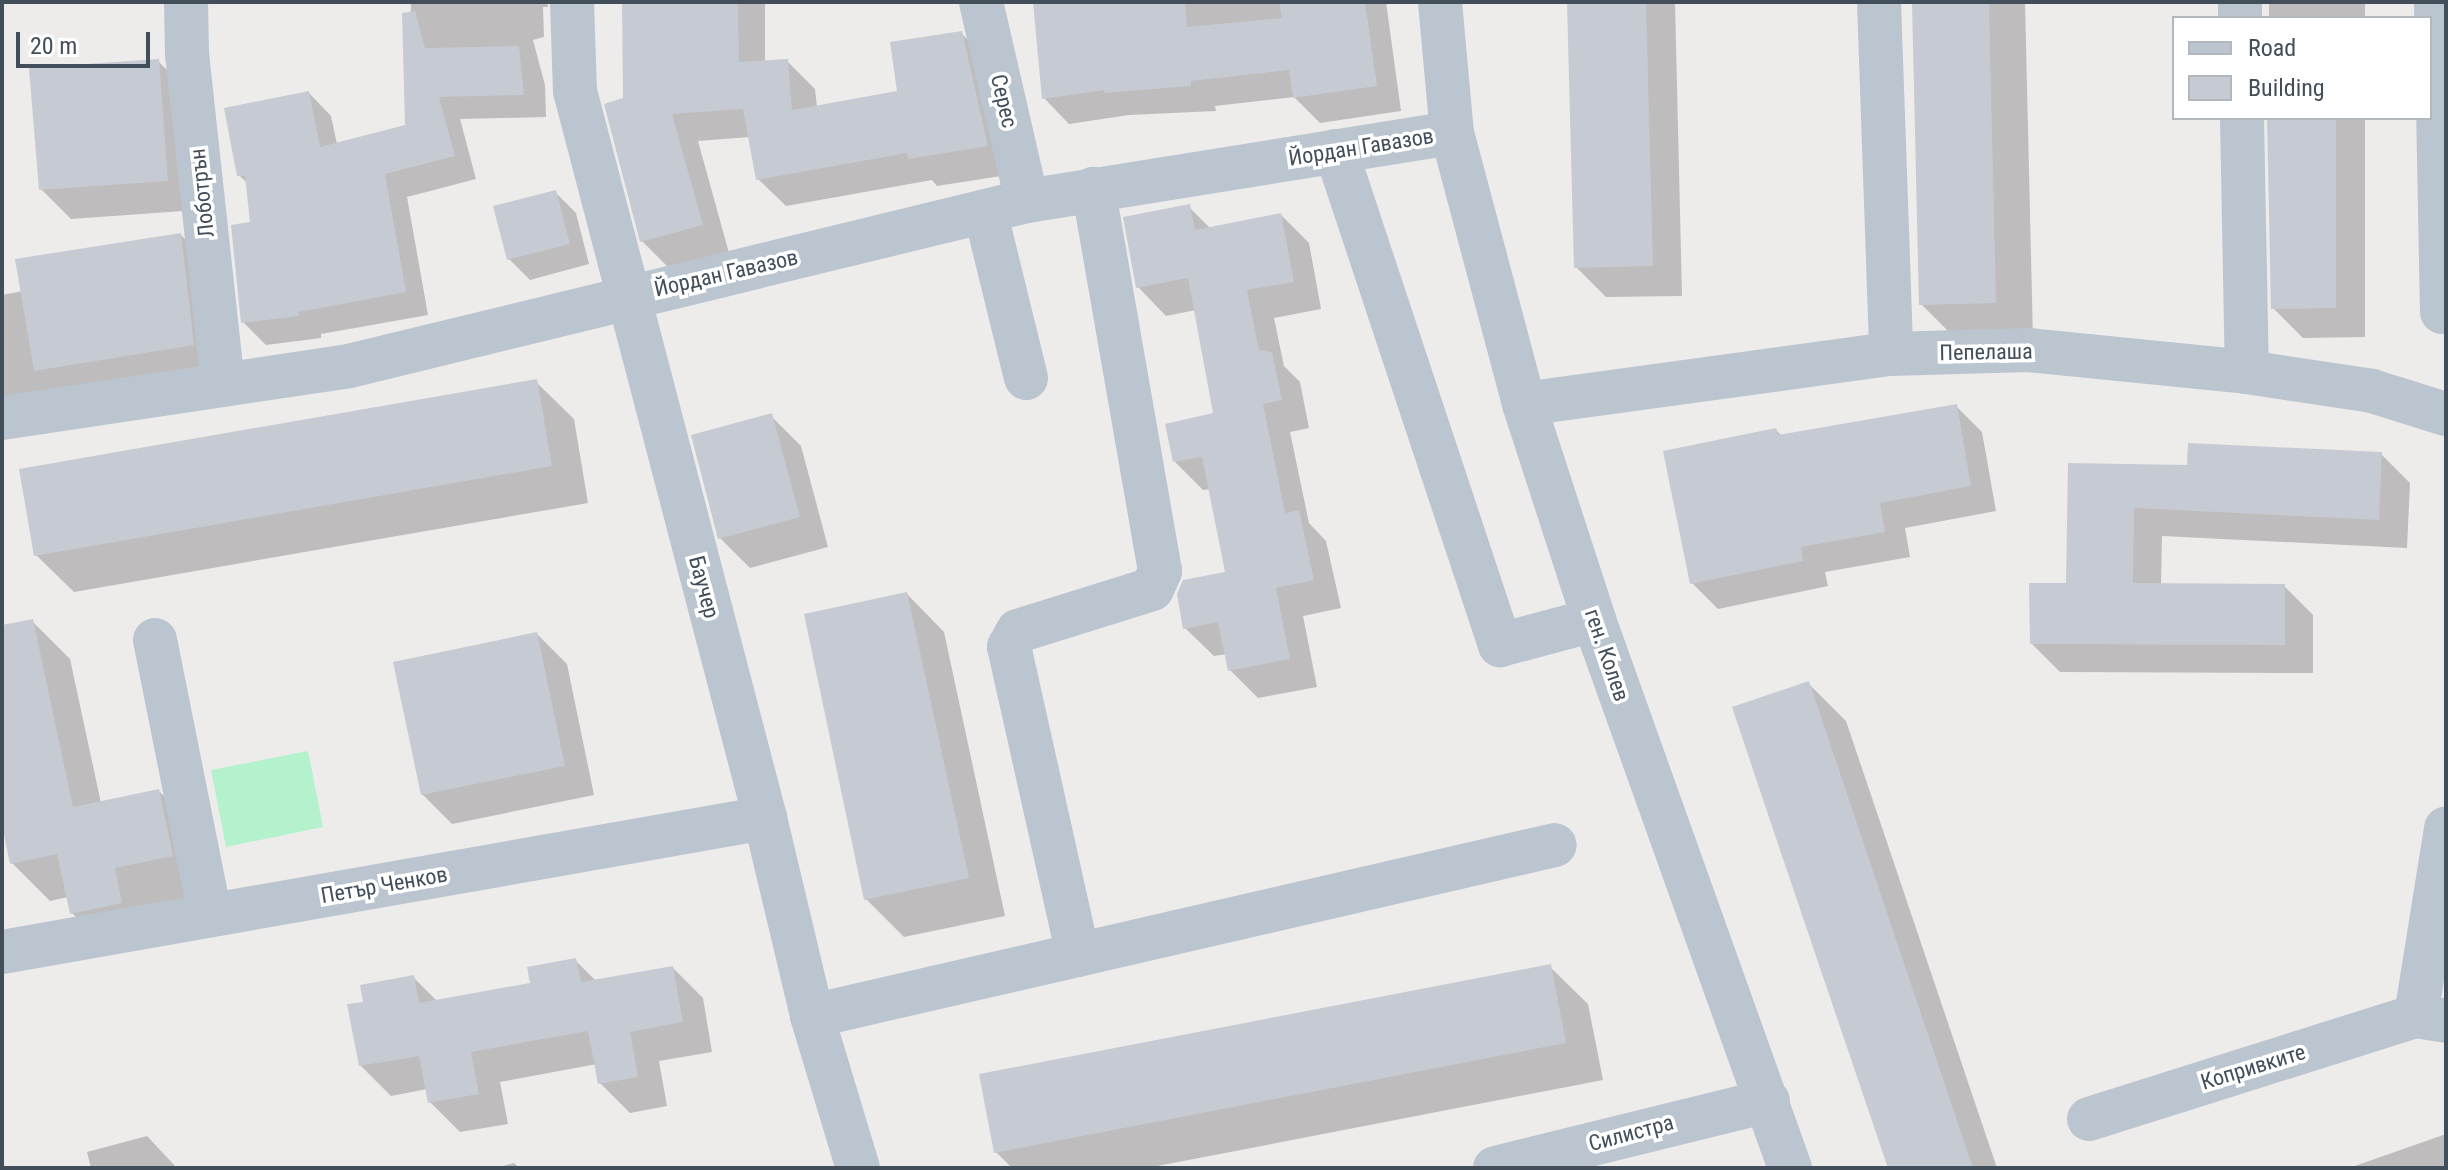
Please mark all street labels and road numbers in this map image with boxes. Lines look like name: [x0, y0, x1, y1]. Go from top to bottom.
street label: Серес: [985, 72, 1023, 130]
street label: Йордан Гавазов: [1287, 123, 1435, 171]
street label: Лоботрън: [184, 147, 220, 239]
street label: Йордан Гавазов: [652, 244, 800, 302]
street label: Пепелаша: [1939, 338, 2033, 366]
street label: Баучер: [683, 553, 725, 621]
street label: ген. Колев: [1579, 605, 1635, 705]
street label: Петър Ченков: [319, 861, 449, 909]
street label: Копривките: [2197, 1039, 2309, 1095]
street label: Силистра: [1586, 1109, 1676, 1157]

